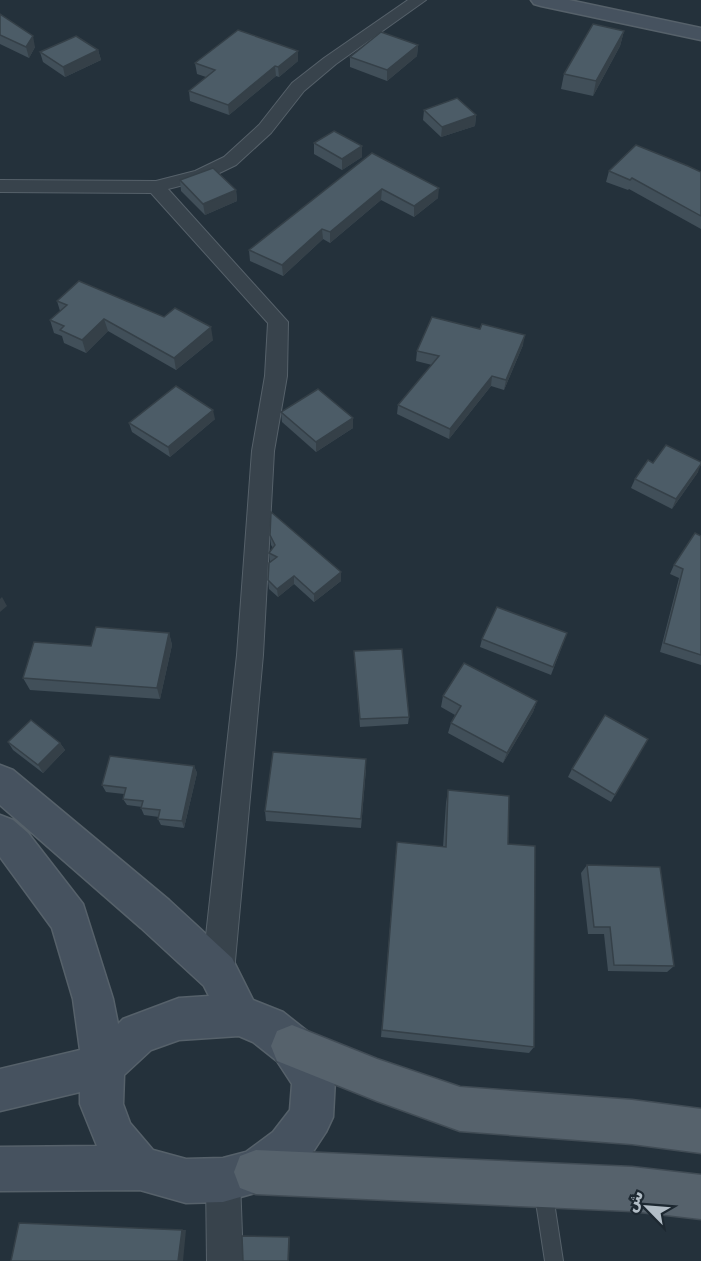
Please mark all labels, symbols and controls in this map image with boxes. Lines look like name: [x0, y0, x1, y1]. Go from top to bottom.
north arrow: [617, 1177, 677, 1237]
text: ش: [621, 1187, 647, 1215]

